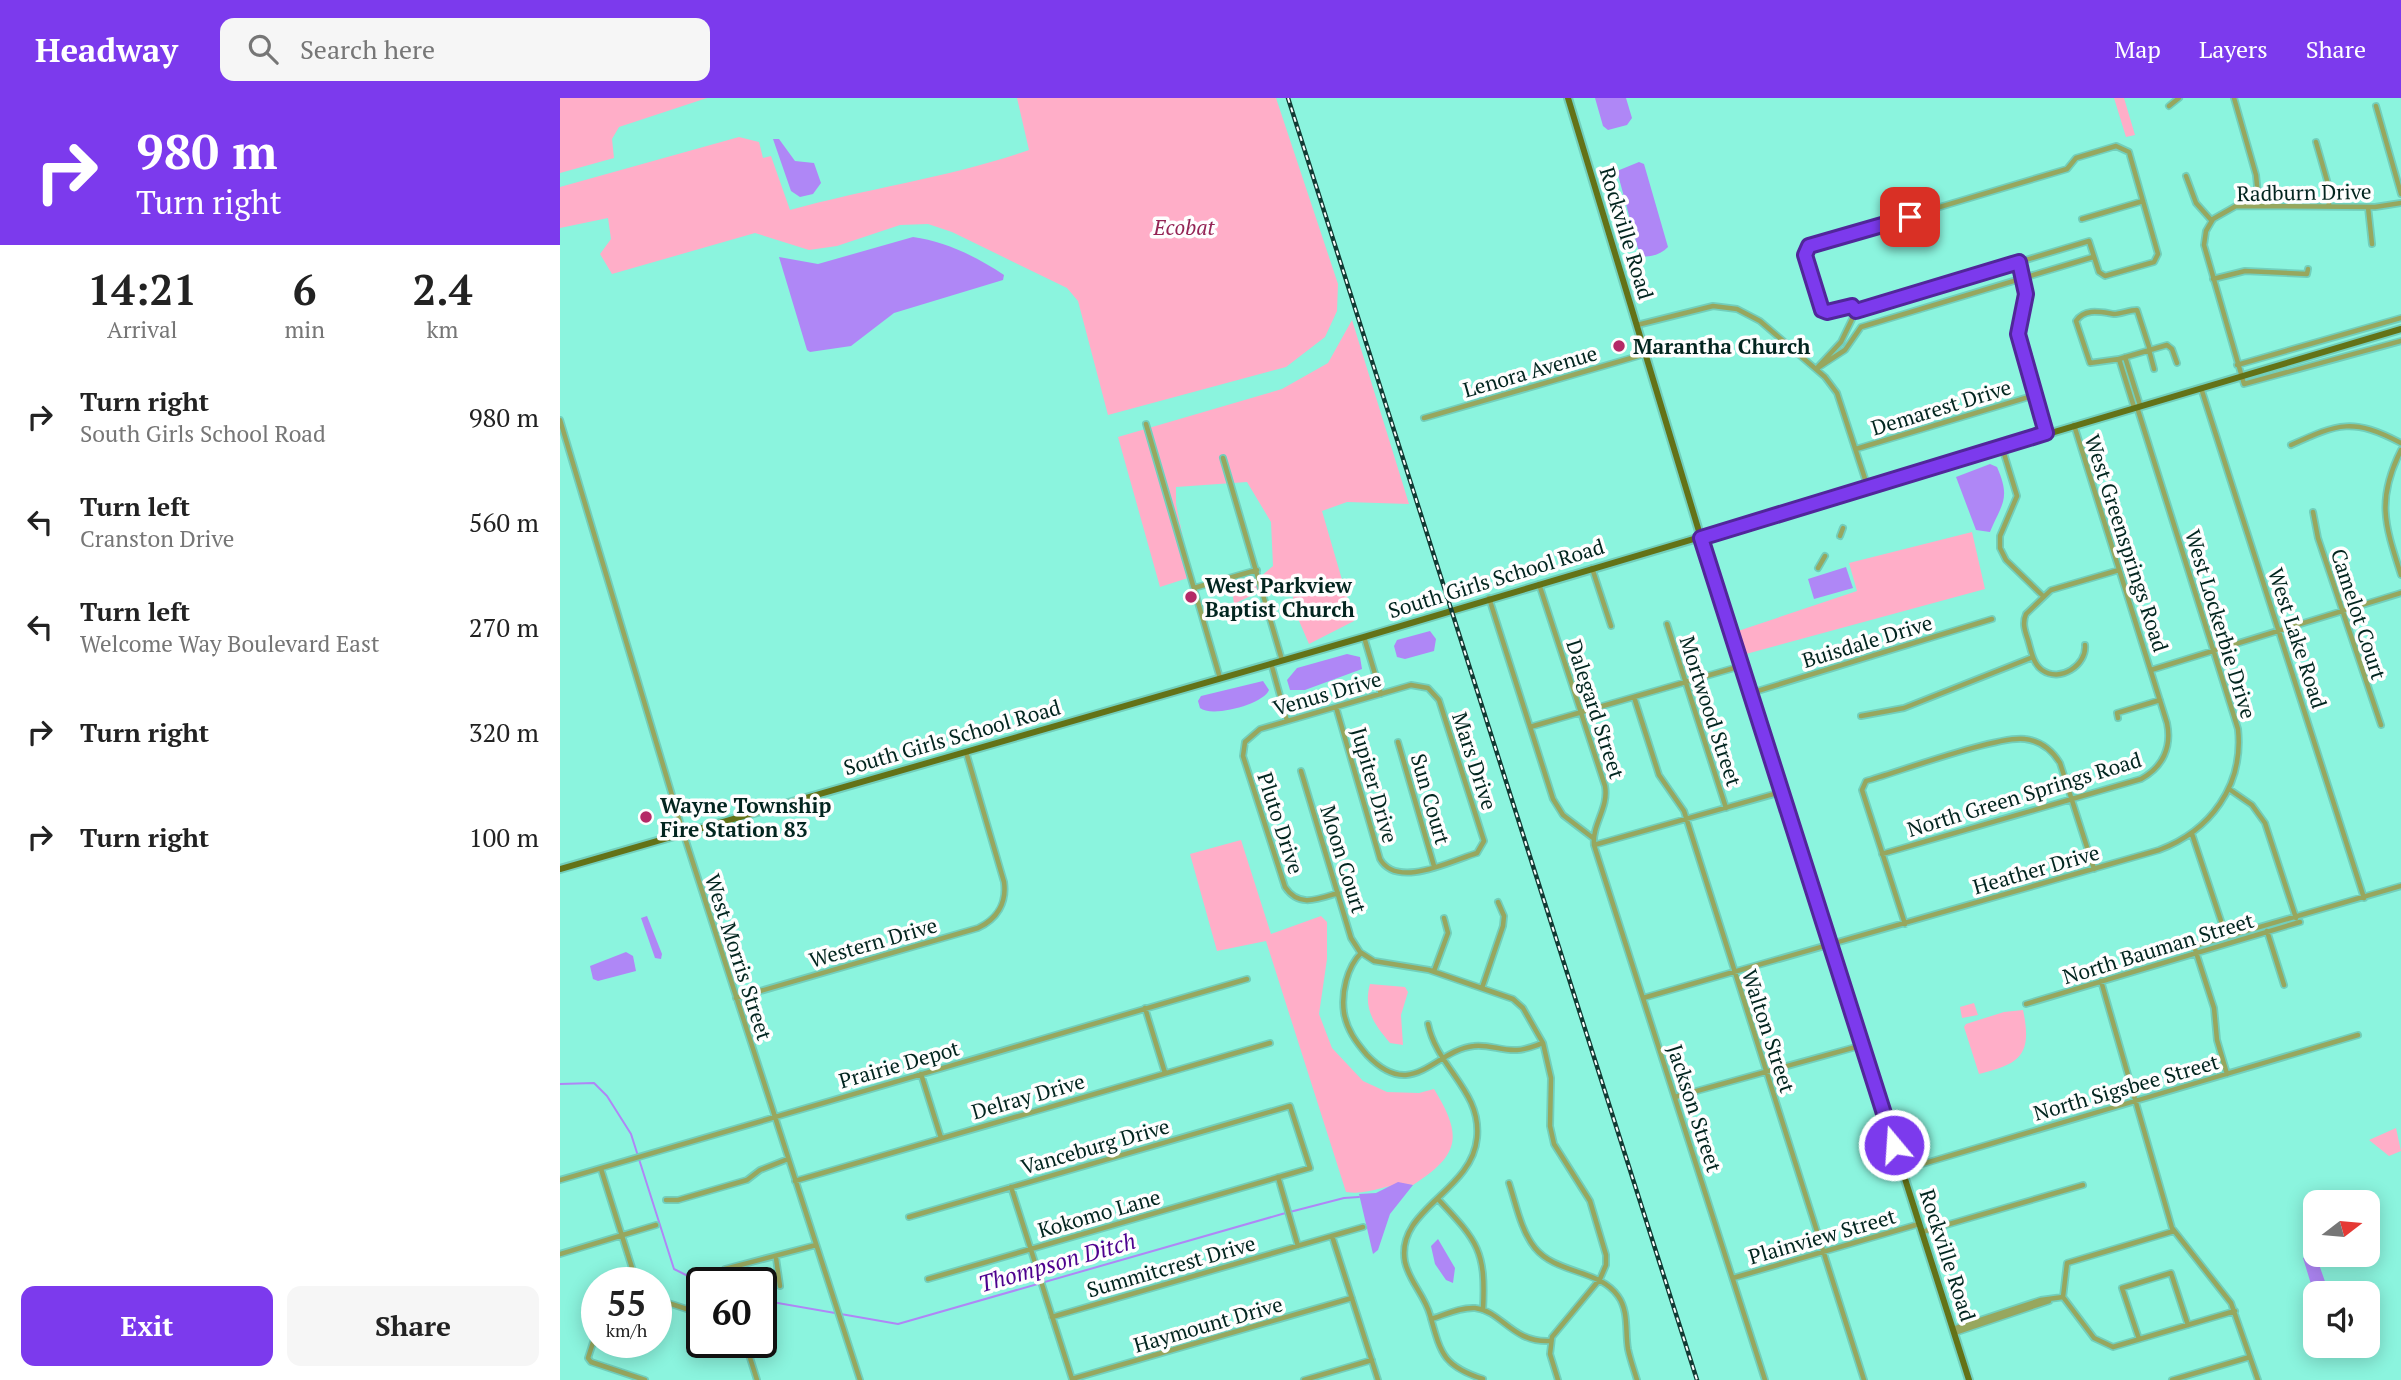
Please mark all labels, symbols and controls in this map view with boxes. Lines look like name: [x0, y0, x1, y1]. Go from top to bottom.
search box: [220, 18, 710, 81]
text: Headway: [35, 28, 178, 71]
icon: search: [244, 30, 282, 68]
text: Search here: [300, 32, 435, 66]
text: Map: [2114, 33, 2161, 65]
text: Layers: [2199, 33, 2268, 65]
text: Share: [2306, 33, 2366, 65]
text: 980 m: [136, 118, 278, 183]
icon: right: [21, 126, 112, 217]
street label: Rockville Road: [1594, 163, 1661, 303]
street label: Radburn Drive: [2236, 177, 2372, 207]
text: Turn right: [136, 181, 282, 223]
pin: [1880, 187, 1940, 247]
icon: arrive: [1891, 198, 1929, 236]
park label: Ecobat: [1152, 213, 1215, 241]
text: 14:21: [88, 261, 197, 317]
text: 6: [293, 261, 317, 317]
text: 2.4: [413, 261, 472, 317]
text: Arrival: [107, 314, 177, 345]
text: min: [284, 314, 325, 345]
text: km: [427, 314, 458, 345]
place label: Marantha Church: [1633, 332, 1811, 360]
street label: Lenora Avenue: [1460, 338, 1600, 404]
marker: Marantha Church: [1611, 338, 1627, 354]
street label: Demarest Drive: [1868, 372, 2014, 442]
text: Turn right: [80, 384, 209, 418]
icon: right: [21, 398, 59, 436]
text: 980 m: [469, 400, 539, 434]
text: South Girls School Road: [80, 418, 326, 449]
street label: West Greensprings Road: [2079, 431, 2175, 656]
text: Turn left: [80, 489, 190, 523]
icon: left: [21, 503, 59, 541]
text: 560 m: [469, 505, 539, 539]
text: Cranston Drive: [80, 523, 234, 554]
street label: West Lockerbie Drive: [2179, 526, 2263, 722]
street label: South Girls School Road: [1385, 532, 1608, 624]
street label: Camelot Court: [2325, 545, 2393, 683]
street label: West Lake Road: [2262, 564, 2334, 712]
place label: West Parkview Baptist Church: [1205, 571, 1355, 623]
marker: West Parkview Baptist Church: [1183, 589, 1199, 605]
text: Turn left: [80, 594, 190, 628]
icon: left: [21, 608, 59, 646]
street label: Buisdale Drive: [1798, 608, 1936, 674]
text: 270 m: [469, 610, 539, 644]
text: Welcome Way Boulevard East: [80, 628, 379, 659]
street label: Mortwood Street: [1673, 632, 1749, 790]
street label: Dalegard Street: [1560, 636, 1632, 782]
street label: Venus Drive: [1269, 664, 1385, 722]
street label: South Girls School Road: [840, 693, 1064, 781]
street label: Mars Drive: [1446, 709, 1504, 813]
icon: right: [21, 713, 59, 751]
text: Turn right: [80, 715, 209, 749]
text: 320 m: [469, 715, 539, 749]
street label: Jupiter Drive: [1345, 724, 1405, 846]
street label: North Green Springs Road: [1903, 745, 2145, 843]
street label: Sun Court: [1405, 750, 1457, 848]
street label: Pluto Drive: [1251, 769, 1311, 877]
place label: Wayne Township Fire Station 83: [660, 791, 831, 843]
street label: Moon Court: [1314, 802, 1374, 917]
marker: Wayne Township Fire Station 83: [638, 809, 654, 825]
icon: right: [21, 818, 59, 856]
text: Turn right: [80, 820, 209, 854]
text: 100 m: [469, 820, 539, 854]
street label: Heather Drive: [1969, 838, 2103, 900]
street label: West Morris Street: [699, 870, 779, 1044]
street label: North Bauman Street: [2059, 906, 2257, 990]
street label: Western Drive: [806, 910, 940, 974]
street label: Walton Street: [1736, 966, 1802, 1096]
street label: Prairie Depot: [836, 1033, 963, 1095]
street label: Jackson Street: [1661, 1041, 1729, 1176]
street label: North Sigsbee Street: [2030, 1047, 2222, 1127]
street label: Delray Drive: [968, 1067, 1088, 1125]
position arrow: [1857, 1108, 1931, 1182]
street label: Vanceburg Drive: [1017, 1111, 1173, 1181]
street label: Kokomo Lane: [1034, 1182, 1164, 1244]
street label: Rockville Road: [1913, 1185, 1983, 1325]
north arrow: [2303, 1190, 2380, 1267]
map controls: [2303, 1190, 2380, 1358]
street label: Plainview Street: [1745, 1202, 1899, 1270]
water label: Thompson Ditch: [975, 1225, 1139, 1299]
street label: Summitcrest Drive: [1083, 1229, 1259, 1303]
speed limit sign: 60: [686, 1267, 777, 1358]
text: 55: [607, 1280, 646, 1326]
button: sound: [2303, 1281, 2380, 1358]
button: Exit: [21, 1286, 273, 1366]
button: Share: [287, 1286, 539, 1366]
street label: Haymount Drive: [1130, 1289, 1286, 1359]
text: km/h: [606, 1318, 647, 1342]

